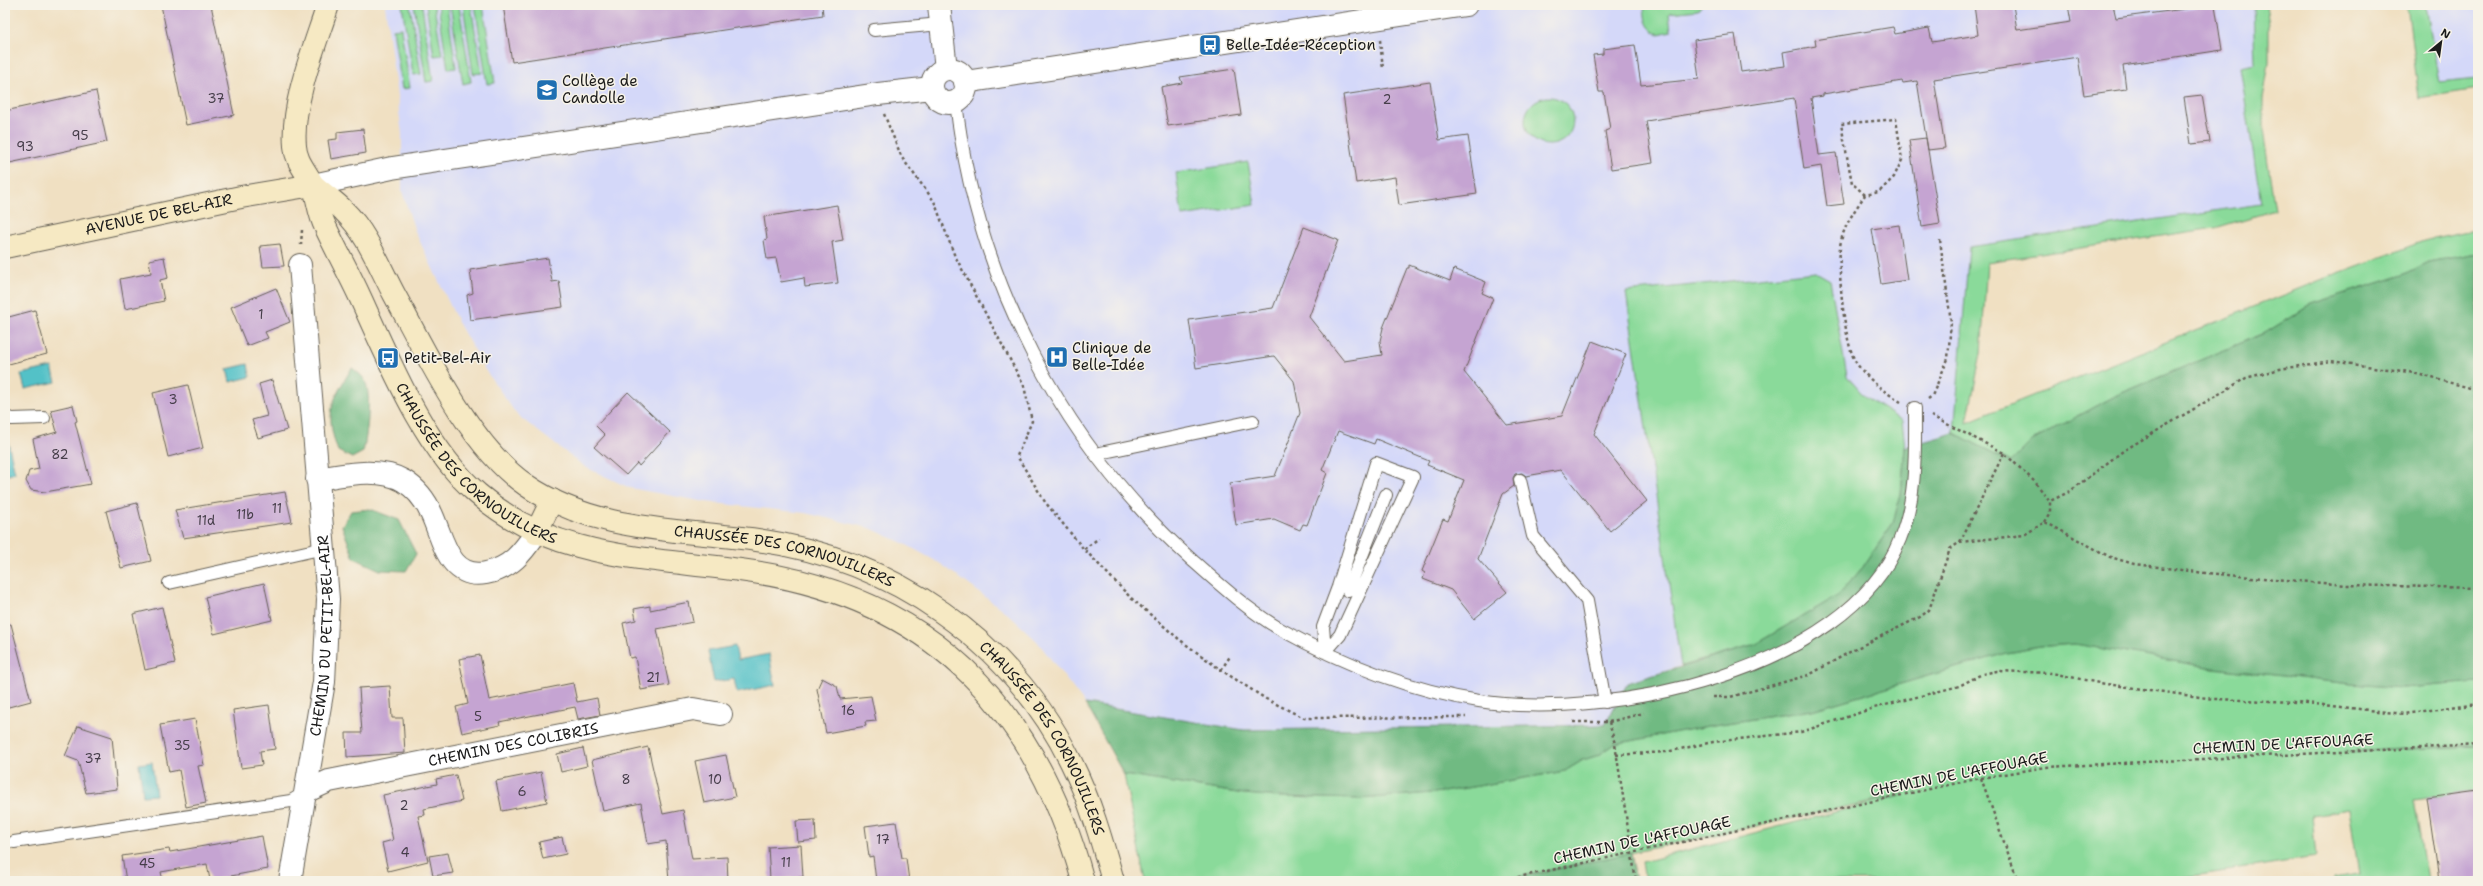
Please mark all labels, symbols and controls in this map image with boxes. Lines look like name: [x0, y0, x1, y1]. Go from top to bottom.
north arrow: [2421, 22, 2461, 62]
text: N: [2438, 25, 2453, 43]
bus stop icon: Belle-Idée-Réception: [1197, 32, 1223, 58]
place label: Belle-Idée-Réception: [1226, 35, 1376, 55]
place label: Collège de Candolle: [562, 71, 638, 108]
school or university icon: Collège de Candolle: [534, 77, 560, 103]
house number: 37: [207, 90, 225, 107]
house number: 2: [1382, 91, 1392, 108]
house number: 95: [72, 127, 88, 144]
house number: 93: [16, 138, 34, 155]
street label: AVENUE DE BEL-AIR: [83, 189, 234, 240]
house number: 1: [258, 306, 264, 323]
place label: Clinique de Belle-Idée: [1072, 338, 1151, 375]
hospital icon: Clinique de Belle-Idée: [1044, 344, 1070, 370]
bus stop icon: Petit-Bel-Air: [375, 345, 401, 371]
place label: Petit-Bel-Air: [404, 348, 491, 368]
street label: CHAUSSÉE DES CORNOUILLERS: [391, 379, 560, 549]
house number: 3: [168, 391, 178, 408]
house number: 82: [51, 446, 69, 463]
house number: 11: [272, 500, 282, 517]
house number: 11b: [236, 506, 254, 523]
house number: 11d: [197, 512, 215, 529]
street label: CHAUSSÉE DES CORNOUILLERS: [673, 521, 898, 592]
street label: CHEMIN DU PETIT-BEL-AIR: [305, 534, 338, 738]
street label: CHAUSSÉE DES CORNOUILLERS: [975, 637, 1109, 838]
house number: 21: [646, 669, 660, 686]
house number: 16: [841, 702, 855, 719]
house number: 5: [474, 708, 482, 725]
street label: CHEMIN DES COLIBRIS: [426, 718, 600, 771]
street label: CHEMIN DE L'AFFOUAGE: [2192, 729, 2374, 759]
house number: 35: [174, 737, 190, 754]
street label: CHEMIN DE L'AFFOUAGE: [1868, 747, 2050, 801]
house number: 37: [84, 750, 102, 767]
house number: 8: [621, 771, 631, 788]
house number: 10: [708, 771, 722, 788]
house number: 6: [517, 783, 527, 800]
house number: 2: [399, 797, 409, 814]
street label: CHEMIN DE L'AFFOUAGE: [1551, 811, 1733, 869]
house number: 17: [876, 831, 890, 848]
house number: 4: [400, 844, 410, 861]
house number: 11: [781, 854, 791, 871]
house number: 45: [139, 855, 155, 872]

